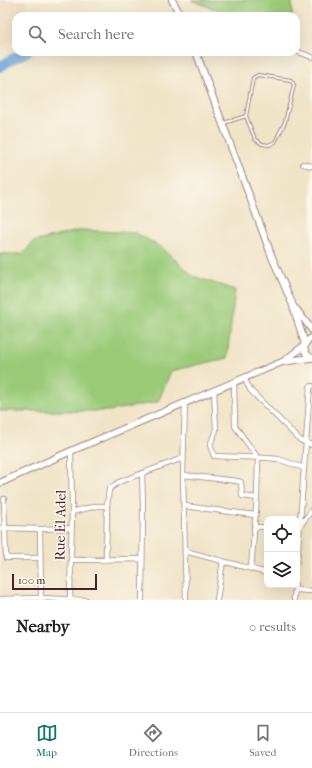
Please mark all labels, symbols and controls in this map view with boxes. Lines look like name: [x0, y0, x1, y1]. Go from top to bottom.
search box: [12, 12, 300, 56]
icon: search: [26, 23, 48, 45]
text: Search here: [58, 25, 134, 43]
street label: Rue El Adel: [51, 489, 70, 560]
map controls: [264, 516, 300, 588]
button: locate: [264, 516, 300, 552]
button: layers: [264, 552, 300, 588]
scale bar: [12, 572, 97, 591]
text: 100 m: [18, 574, 46, 587]
text: Nearby: [16, 616, 70, 636]
text: 0 results: [249, 619, 296, 634]
tab: Map: [36, 722, 58, 759]
tab: Directions: [129, 722, 178, 759]
tab: Saved: [249, 722, 276, 759]

